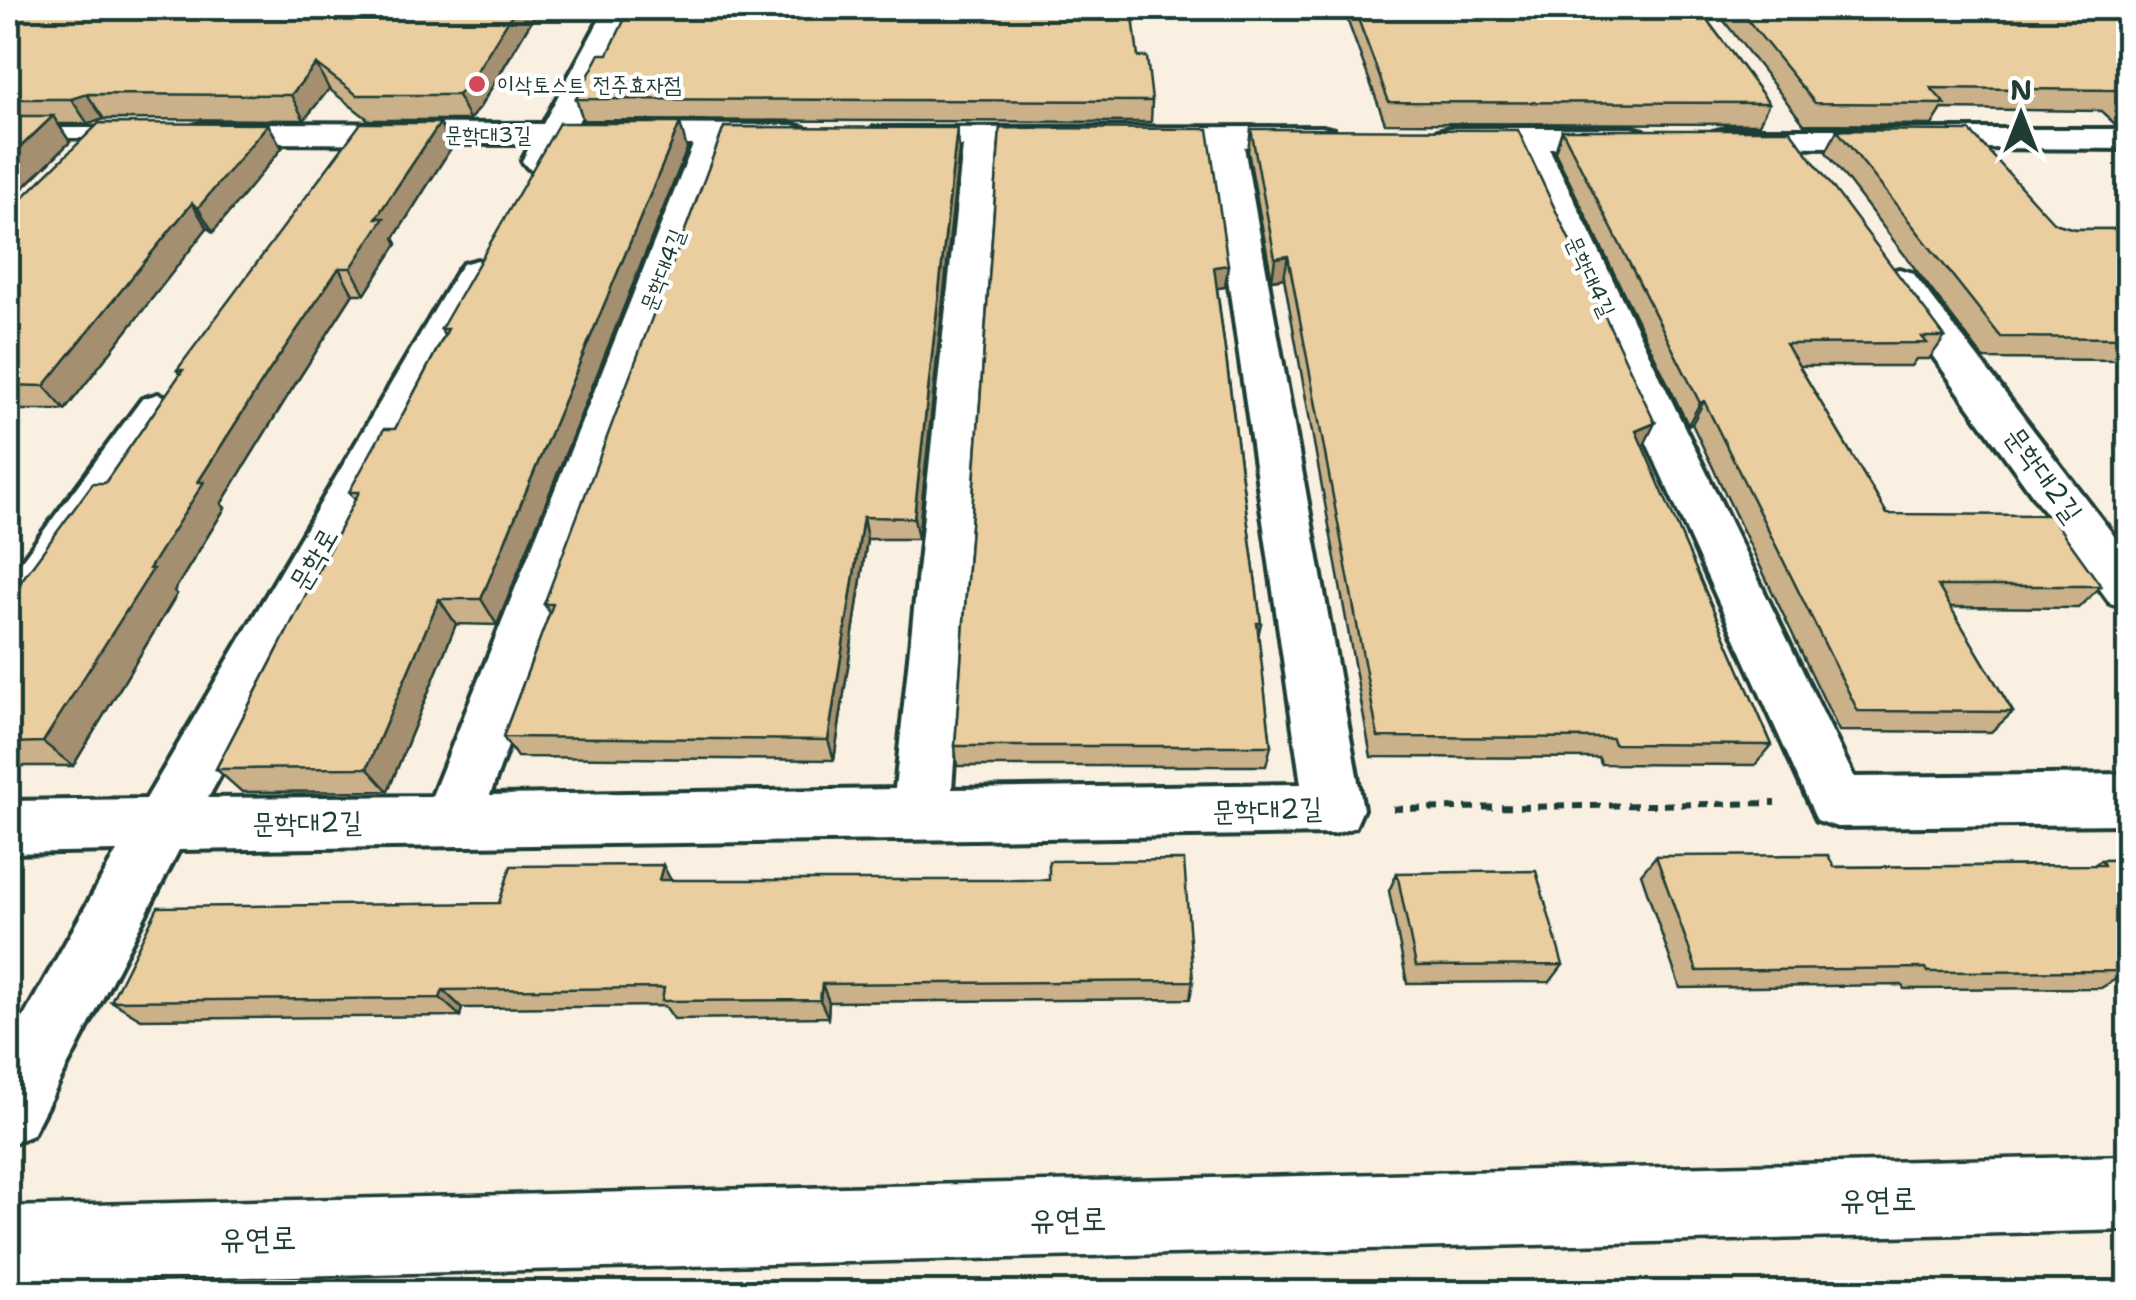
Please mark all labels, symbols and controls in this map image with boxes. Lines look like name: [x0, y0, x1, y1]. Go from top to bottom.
north arrow: [1971, 65, 2071, 165]
place label: 이삭토스트 전주효자점: [497, 70, 682, 99]
text: N: [2010, 71, 2032, 109]
marker: 이삭토스트 전주효자점: [466, 73, 488, 95]
street label: 문학대3길: [445, 120, 531, 149]
street label: 문학대4길: [633, 224, 692, 316]
street label: 문학대4길: [1559, 231, 1622, 322]
street label: 문학대2길: [1996, 418, 2092, 530]
street label: 문학로: [280, 520, 346, 598]
street label: 문학대2길: [1212, 788, 1322, 830]
street label: 문학대2길: [252, 802, 362, 842]
street label: 유연로: [1839, 1176, 1917, 1221]
street label: 유연로: [1029, 1196, 1107, 1241]
street label: 유연로: [219, 1215, 297, 1260]

